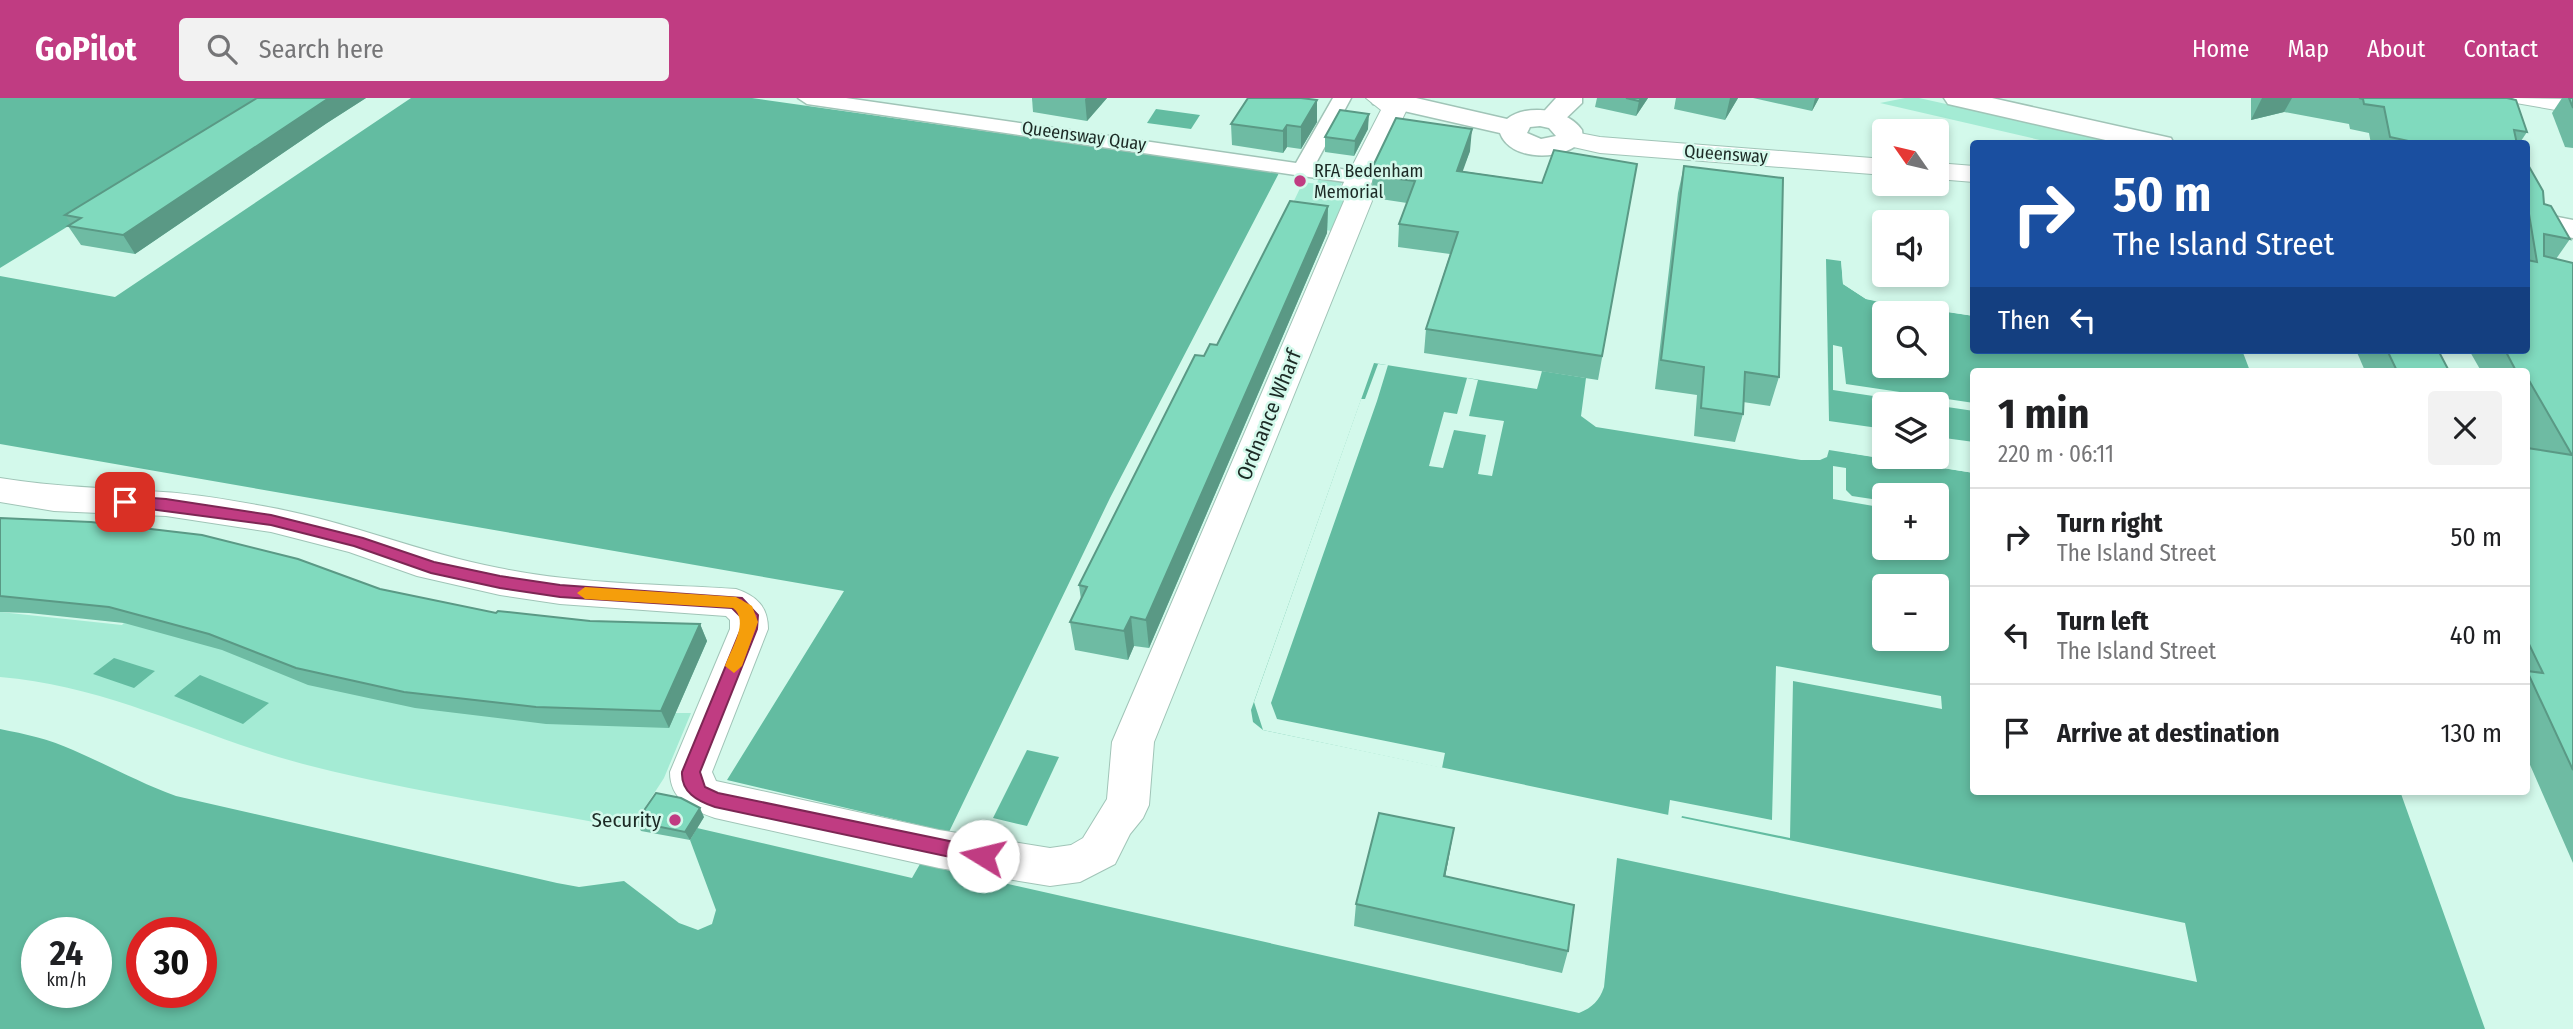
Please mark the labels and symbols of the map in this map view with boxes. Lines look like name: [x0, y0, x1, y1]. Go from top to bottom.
street label: Queensway Quay: [1020, 116, 1148, 156]
north arrow: [1872, 119, 1950, 196]
street label: Queensway: [1683, 140, 1769, 168]
place label: RFA Bedenham Memorial: [1314, 160, 1423, 203]
marker: RFA Bedenham Memorial: [1292, 173, 1308, 189]
street label: Ordnance Wharf: [1231, 345, 1308, 484]
pin: [95, 472, 155, 532]
place label: Security: [592, 807, 662, 833]
marker: Security: [667, 812, 683, 828]
position arrow: [946, 819, 1020, 893]
speed limit sign: 30: [126, 917, 217, 1008]

